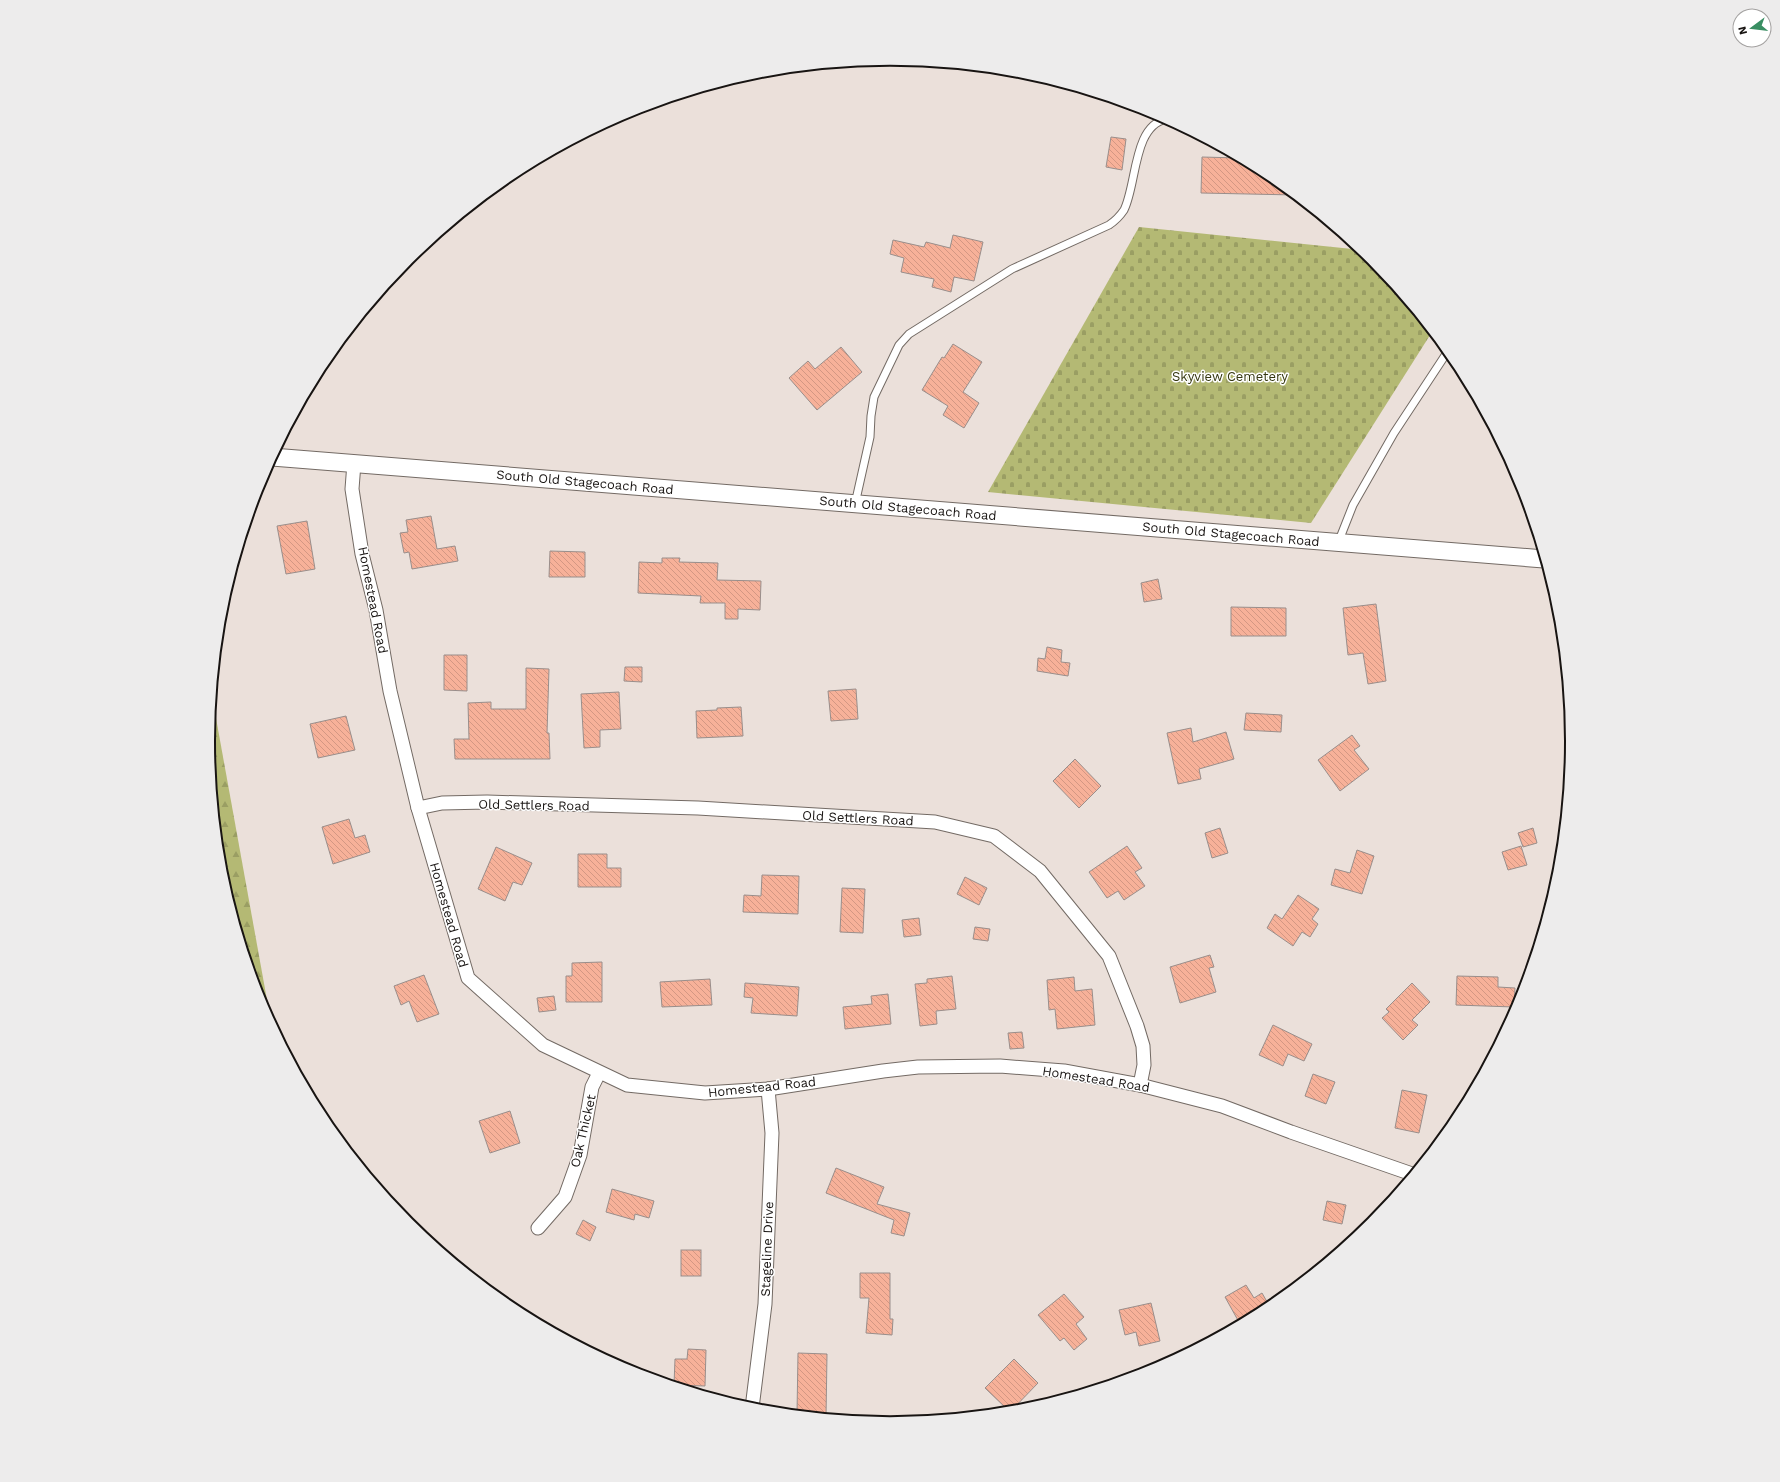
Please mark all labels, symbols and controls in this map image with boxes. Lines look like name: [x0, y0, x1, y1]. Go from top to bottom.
north arrow: [1732, 8, 1772, 48]
text: N: [1735, 25, 1750, 36]
park label: Skyview Cemetery: [1172, 369, 1288, 384]
street label: South Old Stagecoach Road: [496, 467, 674, 497]
street label: South Old Stagecoach Road: [819, 493, 997, 523]
street label: South Old Stagecoach Road: [1142, 519, 1320, 549]
street label: Homestead Road: [355, 545, 391, 655]
street label: Old Settlers Road: [478, 797, 590, 813]
street label: Old Settlers Road: [802, 808, 914, 828]
street label: Homestead Road: [427, 861, 471, 969]
street label: Homestead Road: [1041, 1063, 1151, 1095]
street label: Homestead Road: [707, 1074, 817, 1100]
street label: Oak Thicket: [567, 1092, 599, 1169]
street label: Stageline Drive: [758, 1201, 776, 1297]

